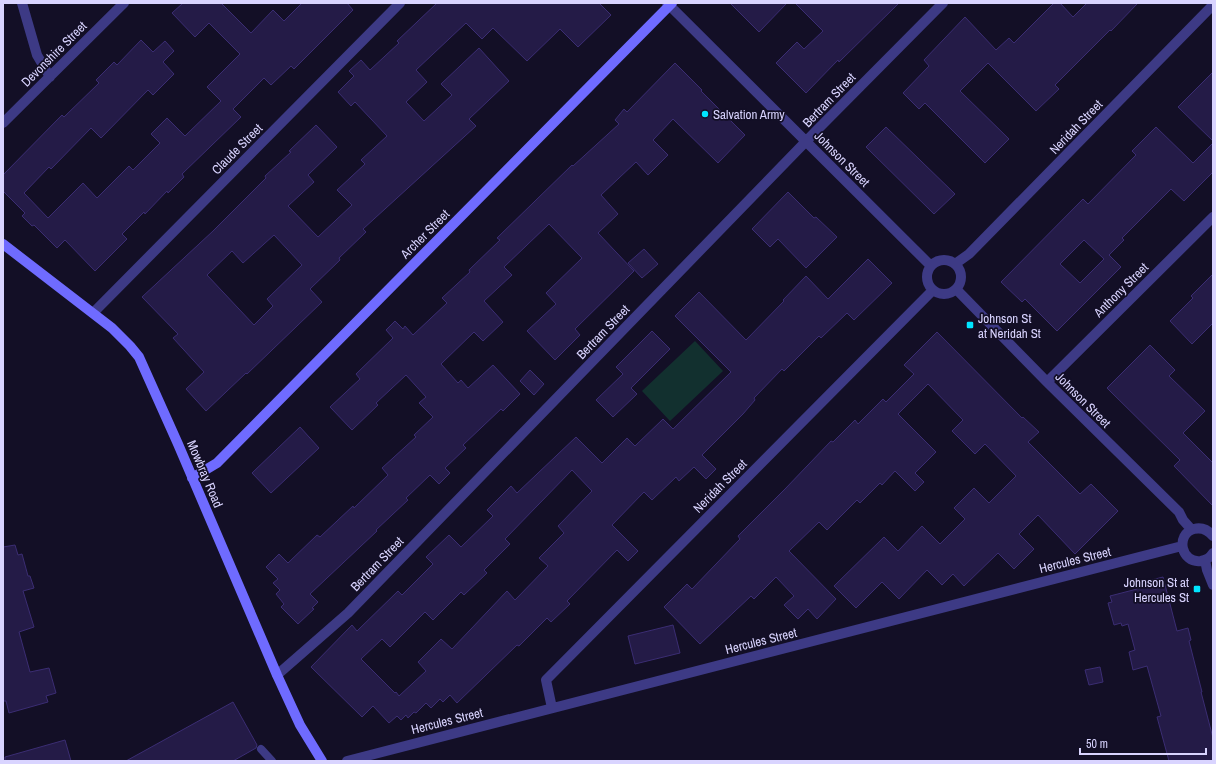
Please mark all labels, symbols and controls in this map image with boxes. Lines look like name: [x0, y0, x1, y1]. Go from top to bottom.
street label: Devonshire Street: [18, 18, 90, 90]
street label: Bertram Street: [799, 69, 859, 131]
street label: Neridah Street: [1046, 96, 1106, 158]
place label: Salvation Army: [713, 106, 785, 123]
marker: Salvation Army: [700, 109, 710, 119]
street label: Claude Street: [208, 120, 266, 178]
street label: Johnson Street: [811, 128, 873, 190]
street label: Archer Street: [396, 206, 453, 263]
street label: Anthony Street: [1089, 259, 1152, 322]
street label: Bertram Street: [573, 301, 633, 363]
place label: Johnson St at Neridah St: [978, 310, 1041, 342]
marker: Johnson St at Neridah St: [965, 320, 975, 330]
street label: Johnson Street: [1052, 369, 1114, 431]
street label: Mowbray Road: [183, 438, 227, 510]
street label: Neridah Street: [689, 455, 751, 517]
street label: Bertram Street: [347, 533, 407, 595]
street label: Hercules Street: [1037, 543, 1113, 577]
place label: Johnson St at Hercules St: [1124, 574, 1189, 606]
marker: Johnson St at Hercules St: [1192, 584, 1202, 594]
street label: Hercules Street: [723, 624, 799, 658]
street label: Hercules Street: [409, 704, 485, 738]
scale bar: [1080, 730, 1206, 756]
text: 50 m: [1086, 736, 1108, 752]

